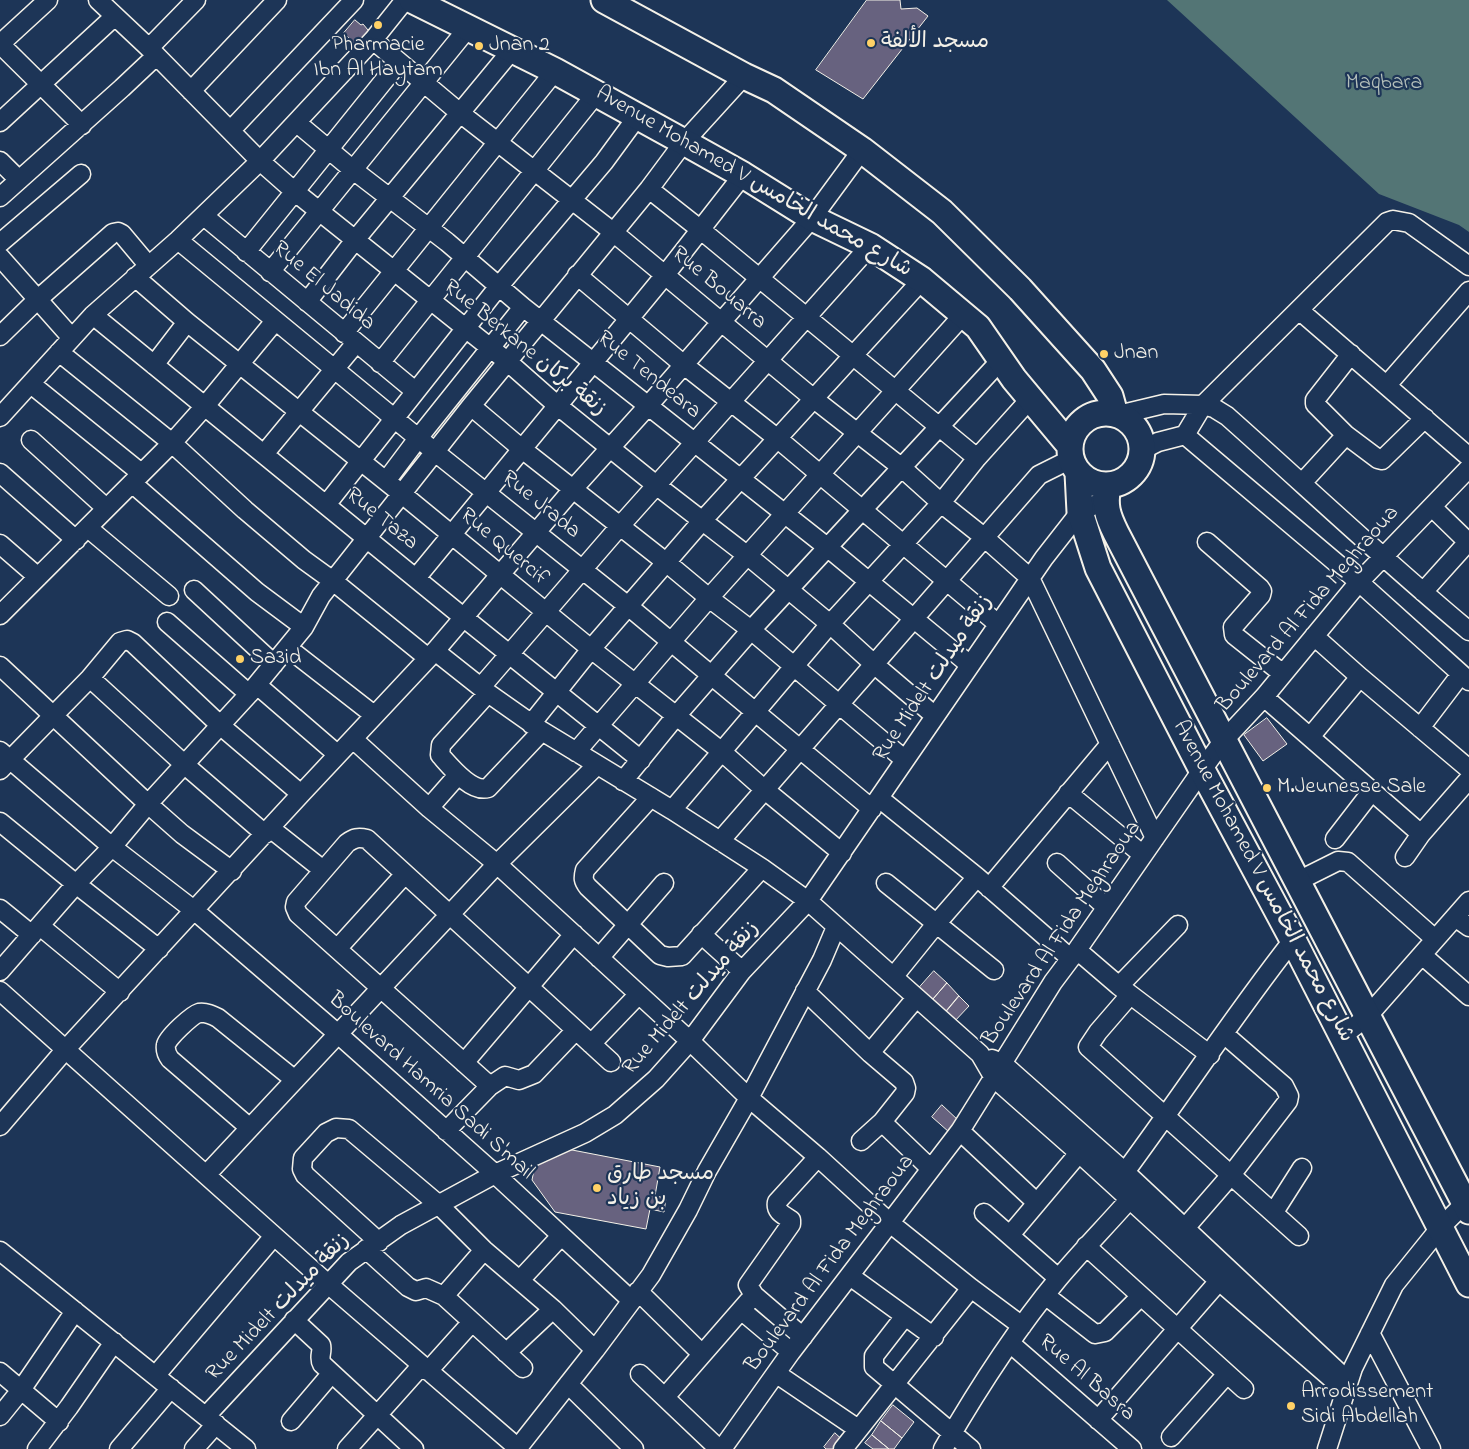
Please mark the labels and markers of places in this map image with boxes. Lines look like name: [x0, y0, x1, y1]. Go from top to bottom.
marker: Pharmacie Ibn Al Haytam: [372, 19, 384, 31]
place label: مسجد الألفة: [881, 30, 989, 56]
place label: Pharmacie Ibn Al Haytam: [313, 33, 443, 84]
place label: Jnan 2: [489, 33, 550, 59]
marker: مسجد الألفة: [865, 37, 877, 49]
marker: Jnan 2: [473, 40, 485, 52]
place label: Jnan: [1114, 341, 1158, 367]
marker: Jnan: [1098, 348, 1110, 360]
place label: Sa3id: [250, 646, 301, 672]
marker: Sa3id: [234, 653, 246, 665]
place label: M.Jeunesse Sale: [1277, 775, 1426, 801]
marker: M.Jeunesse Sale: [1261, 782, 1273, 794]
place label: مسجد طارق بن زياد: [607, 1162, 714, 1214]
marker: مسجد طارق بن زياد: [591, 1182, 603, 1194]
place label: Arrodissement Sidi Abdellah: [1301, 1380, 1433, 1432]
marker: Arrodissement Sidi Abdellah: [1285, 1400, 1297, 1412]

